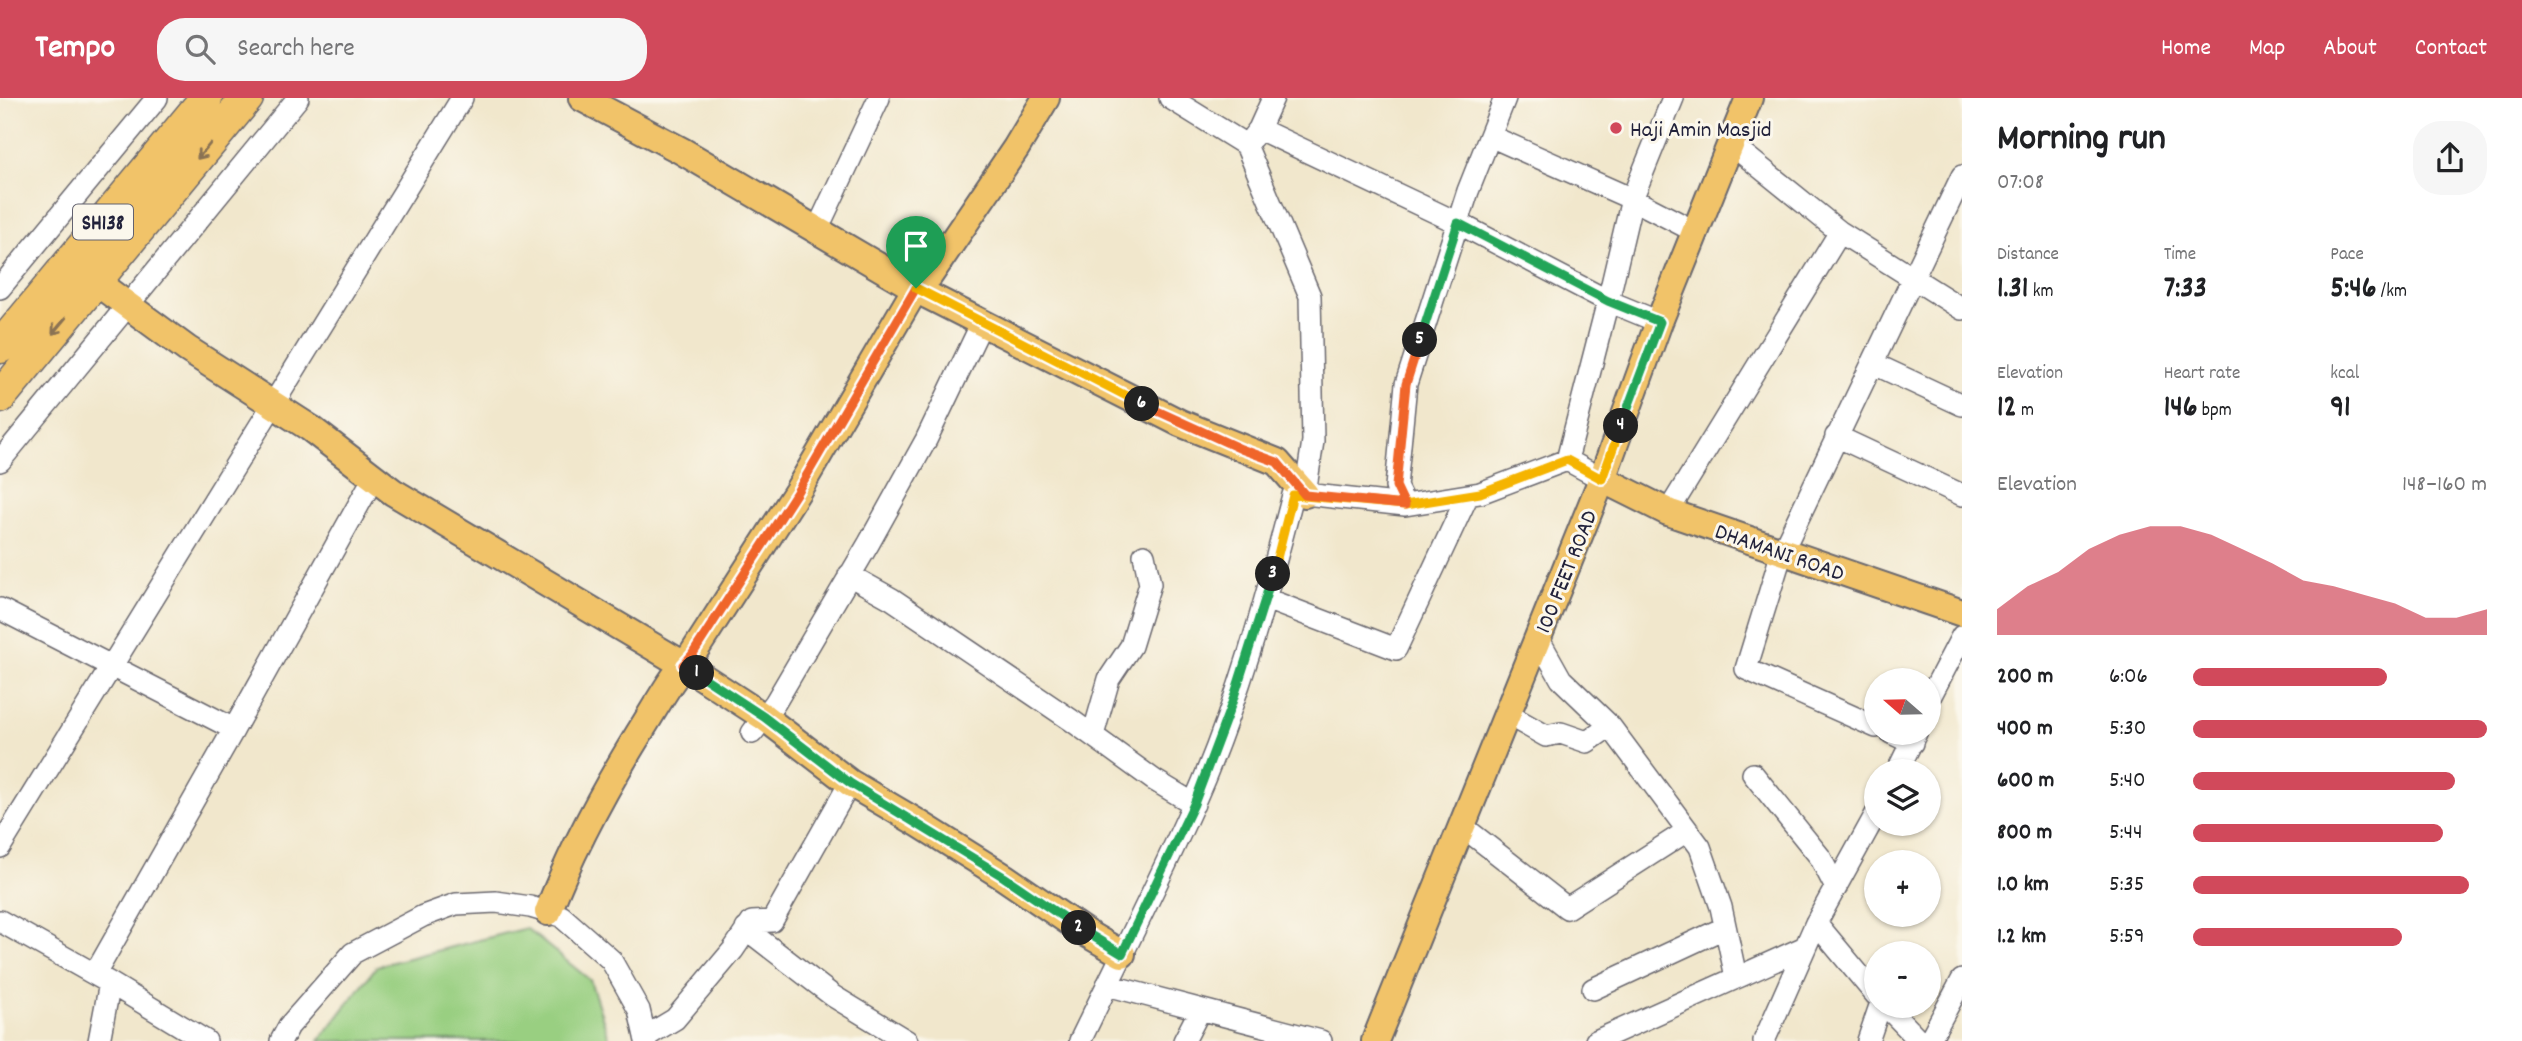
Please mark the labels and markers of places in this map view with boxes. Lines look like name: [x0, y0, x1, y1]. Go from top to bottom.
place label: Haji Amin Masjid: [1630, 115, 1772, 148]
marker: Haji Amin Masjid: [1608, 120, 1624, 136]
pin: [886, 216, 946, 288]
pin: 5: [1402, 322, 1438, 358]
pin: 6: [1124, 386, 1160, 422]
pin: 4: [1604, 408, 1638, 444]
pin: 3: [1256, 556, 1290, 592]
pin: 1: [680, 656, 714, 690]
pin: 2: [1062, 910, 1096, 946]

